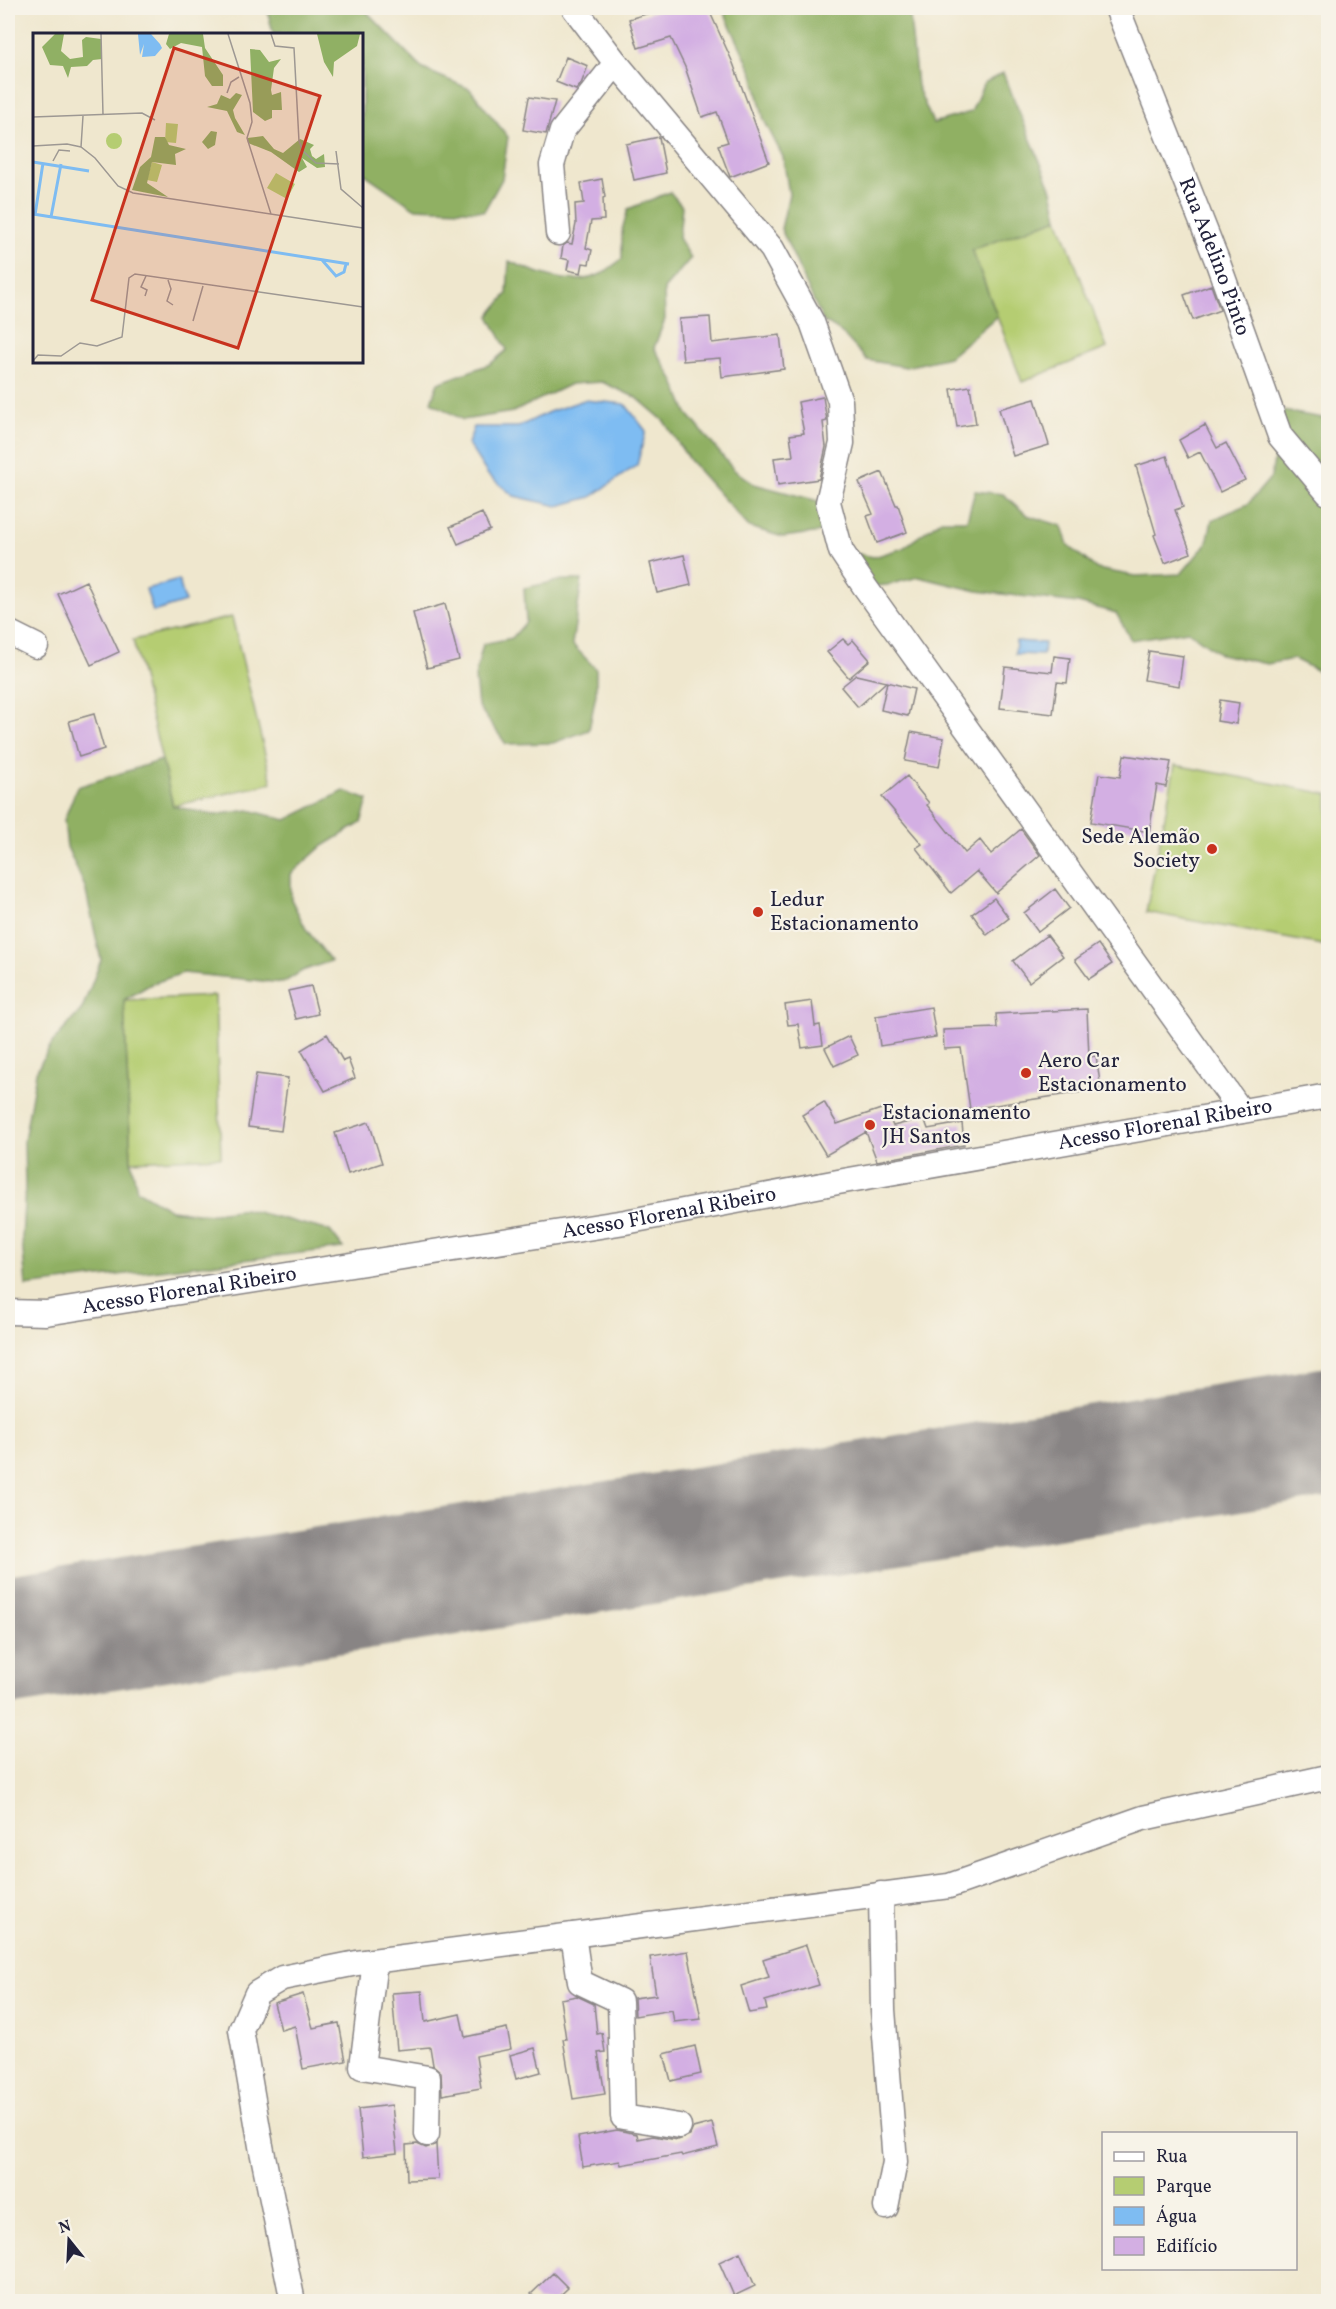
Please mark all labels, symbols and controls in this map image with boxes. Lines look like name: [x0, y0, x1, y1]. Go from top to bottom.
inset map: [33, 33, 363, 363]
street label: Rua Adelino Pinto: [1171, 173, 1257, 340]
place label: Sede Alemão Society: [1081, 823, 1201, 876]
marker: Sede Alemão Society: [1205, 842, 1219, 856]
place label: Ledur Estacionamento: [770, 886, 919, 939]
marker: Ledur Estacionamento: [751, 905, 765, 919]
place label: Aero Car Estacionamento: [1038, 1047, 1187, 1100]
marker: Aero Car Estacionamento: [1019, 1066, 1033, 1080]
street label: Acesso Florenal Ribeiro: [1056, 1092, 1275, 1158]
place label: Estacionamento JH Santos: [882, 1099, 1031, 1152]
marker: Estacionamento JH Santos: [863, 1118, 877, 1132]
street label: Acesso Florenal Ribeiro: [560, 1179, 778, 1246]
street label: Acesso Florenal Ribeiro: [80, 1259, 299, 1322]
legend: [1102, 2132, 1297, 2270]
text: Rua: [1156, 2145, 1187, 2170]
text: Parque: [1156, 2175, 1211, 2200]
text: Água: [1156, 2205, 1197, 2230]
north arrow: [39, 2210, 99, 2270]
text: N: [56, 2215, 74, 2240]
text: Edifício: [1156, 2235, 1217, 2260]

